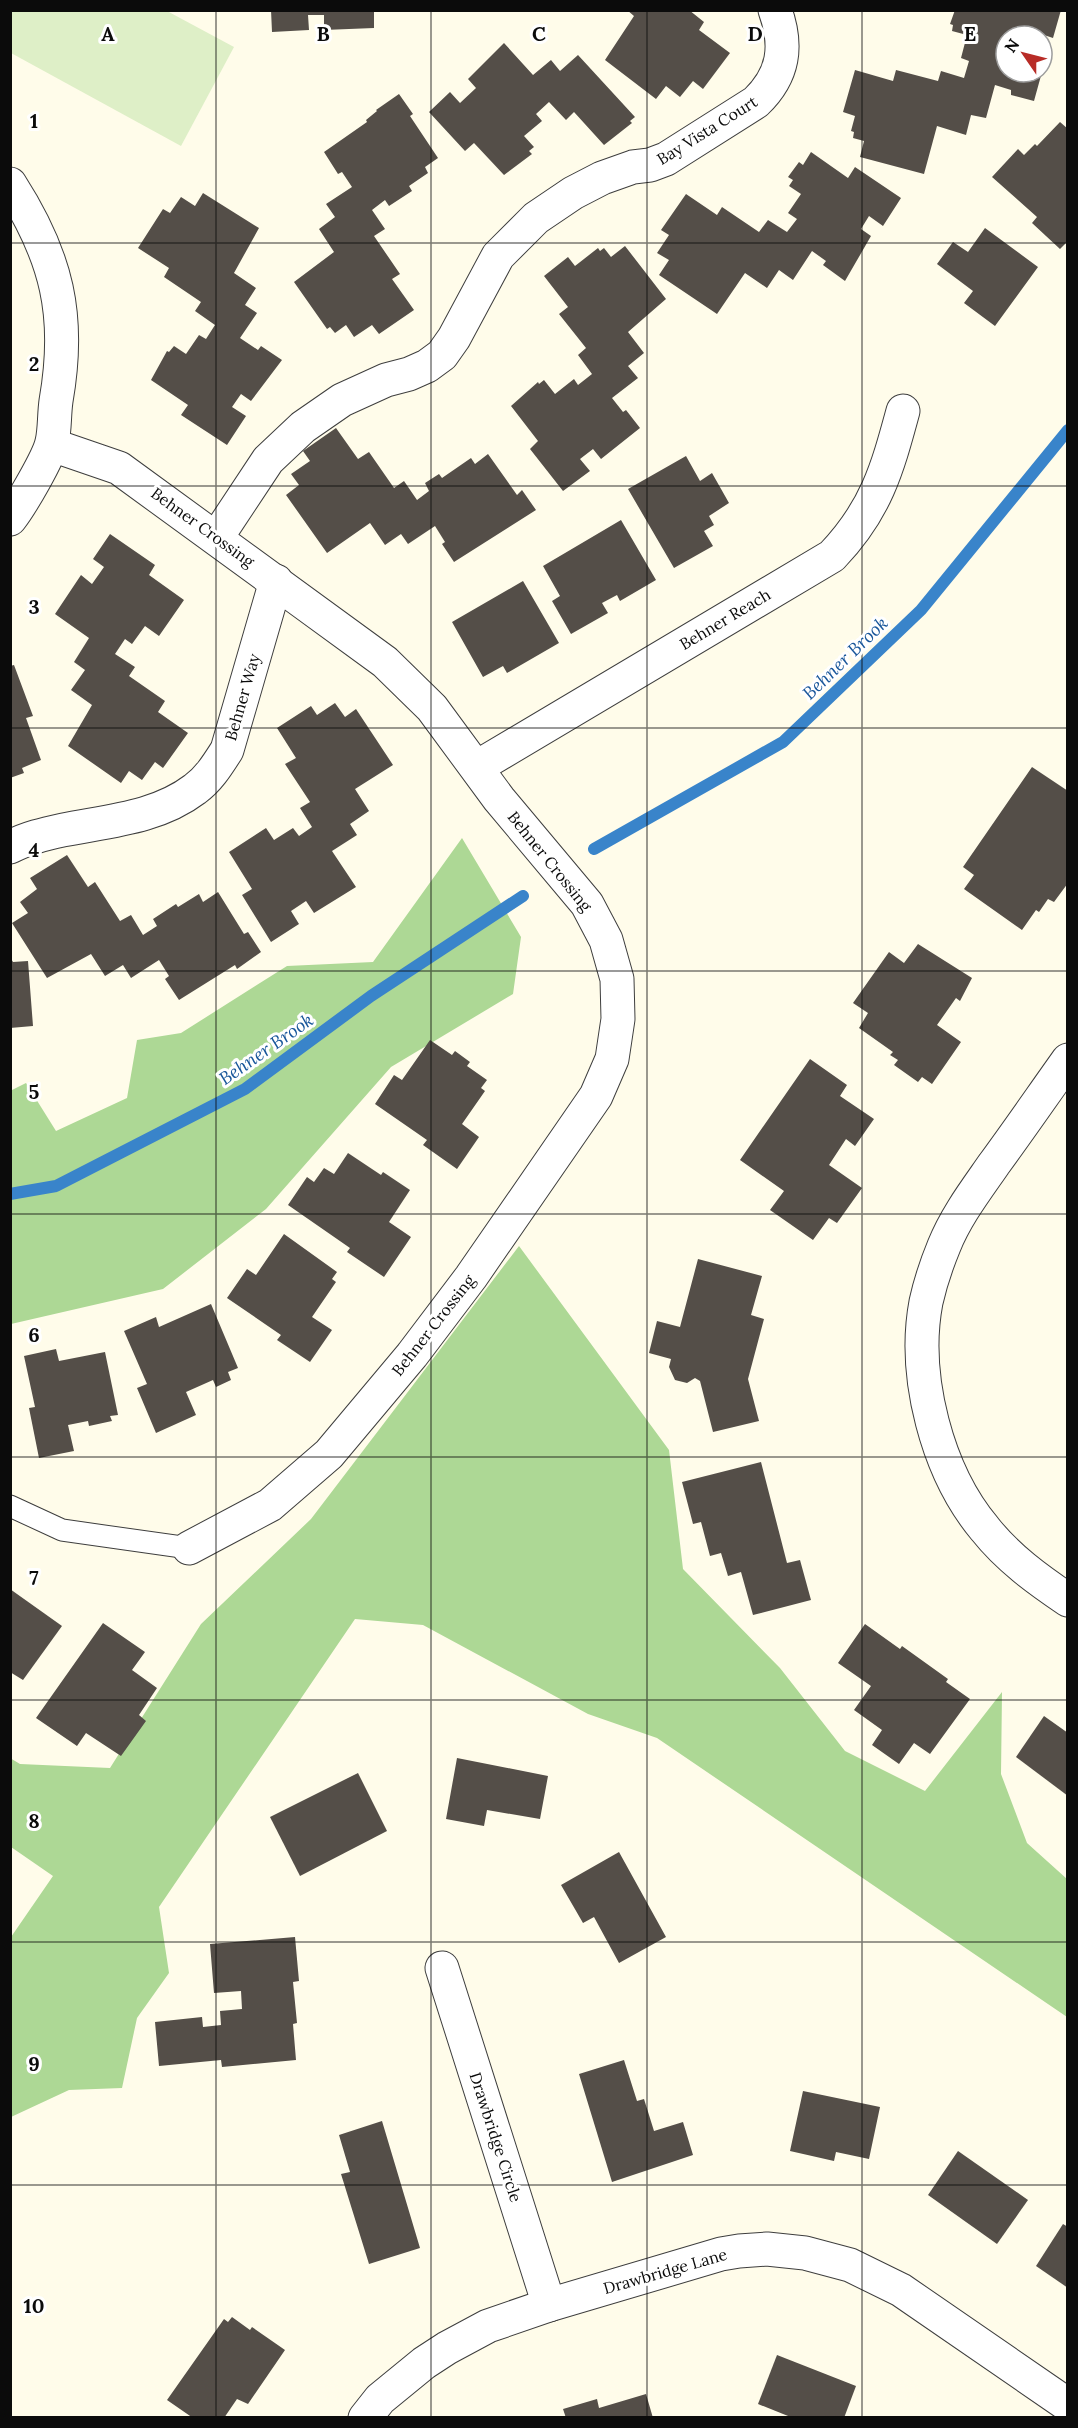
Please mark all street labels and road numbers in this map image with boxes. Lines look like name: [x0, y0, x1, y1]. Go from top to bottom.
street label: Bay Vista Court: [653, 91, 762, 169]
street label: Behner Crossing: [147, 483, 260, 572]
street label: Behner Reach: [676, 584, 775, 654]
street label: Behner Way: [220, 651, 264, 743]
street label: Behner Crossing: [504, 807, 597, 916]
street label: Behner Crossing: [387, 1269, 479, 1380]
street label: Drawbridge Circle: [466, 2069, 527, 2205]
street label: Drawbridge Lane: [601, 2244, 729, 2298]

